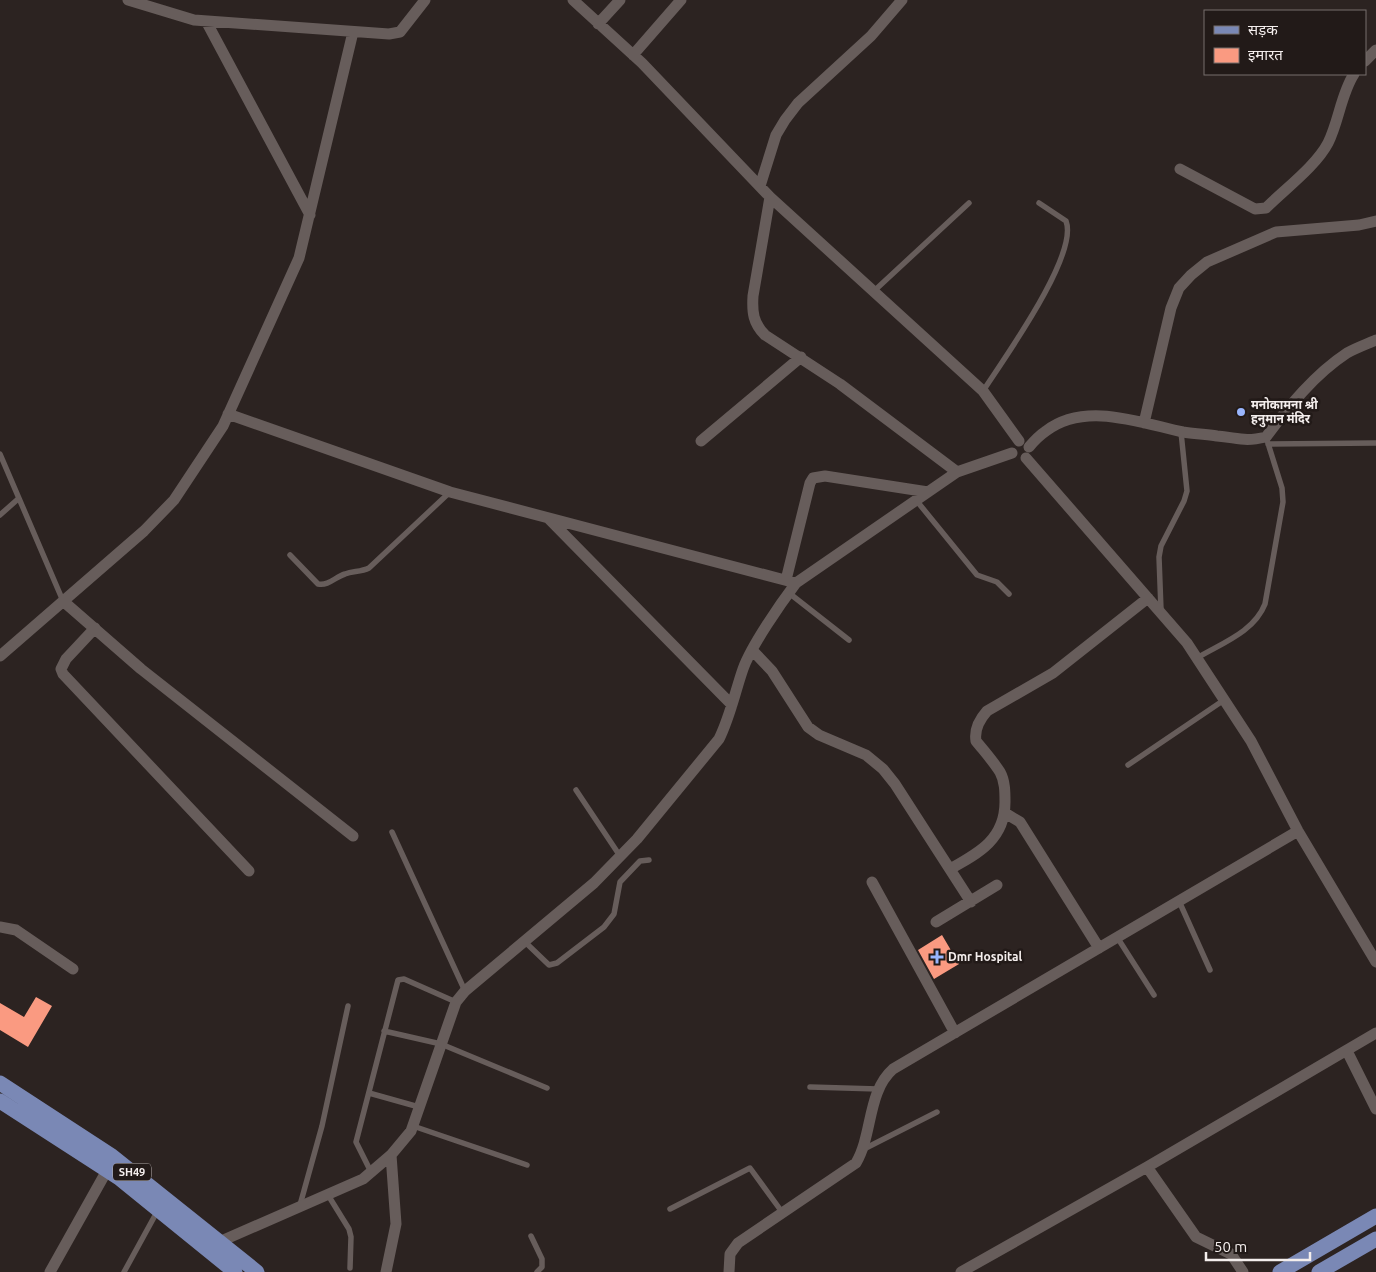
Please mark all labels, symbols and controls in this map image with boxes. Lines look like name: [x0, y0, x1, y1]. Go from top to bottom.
legend: [1204, 10, 1366, 75]
text: सड़क: [1248, 21, 1278, 38]
text: इमारत: [1248, 46, 1283, 63]
place label: मनोकामना श्री हनुमान मंदिर: [1251, 397, 1318, 428]
marker: मनोकामना श्री हनुमान मंदिर: [1235, 406, 1247, 418]
marker: Dmr Hospital: [930, 950, 944, 964]
place label: Dmr Hospital: [948, 950, 1022, 963]
road number: SH49: [113, 1164, 151, 1180]
scale bar: [1206, 1230, 1310, 1262]
text: 50 m: [1214, 1238, 1247, 1255]

